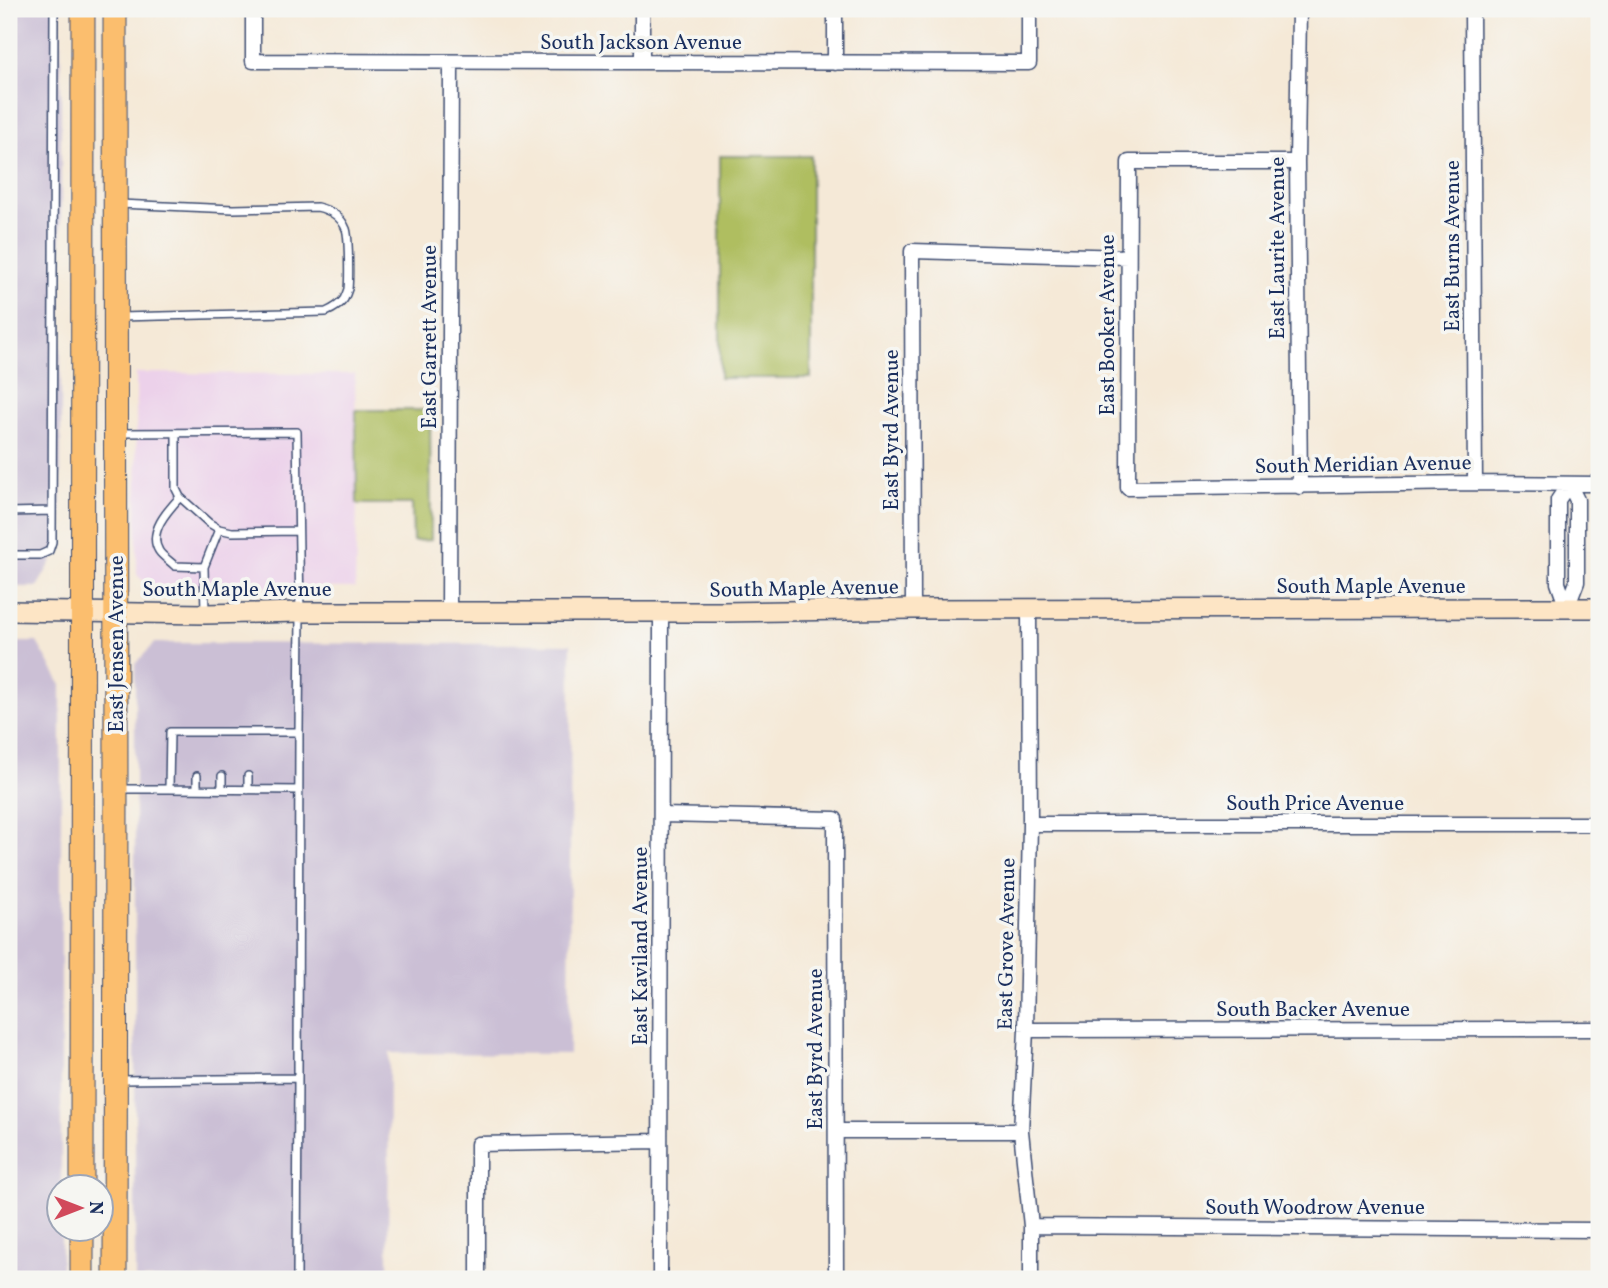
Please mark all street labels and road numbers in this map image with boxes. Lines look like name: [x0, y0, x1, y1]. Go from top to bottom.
street label: South Jackson Avenue: [540, 29, 742, 58]
street label: East Laurite Avenue: [1264, 157, 1293, 339]
street label: East Burns Avenue: [1439, 160, 1468, 332]
street label: East Booker Avenue: [1094, 234, 1123, 416]
street label: East Garrett Avenue: [416, 245, 445, 429]
street label: East Byrd Avenue: [878, 349, 907, 511]
street label: South Meridian Avenue: [1254, 449, 1472, 482]
street label: East Jensen Avenue: [103, 555, 132, 733]
street label: South Maple Avenue: [709, 573, 899, 606]
street label: South Maple Avenue: [1276, 573, 1466, 602]
street label: South Maple Avenue: [142, 576, 332, 605]
street label: South Price Avenue: [1226, 790, 1404, 819]
street label: East Kaviland Avenue: [627, 846, 656, 1046]
street label: East Grove Avenue: [991, 858, 1024, 1031]
street label: East Byrd Avenue: [802, 968, 831, 1130]
street label: South Backer Avenue: [1216, 996, 1410, 1025]
street label: South Woodrow Avenue: [1205, 1194, 1425, 1223]

